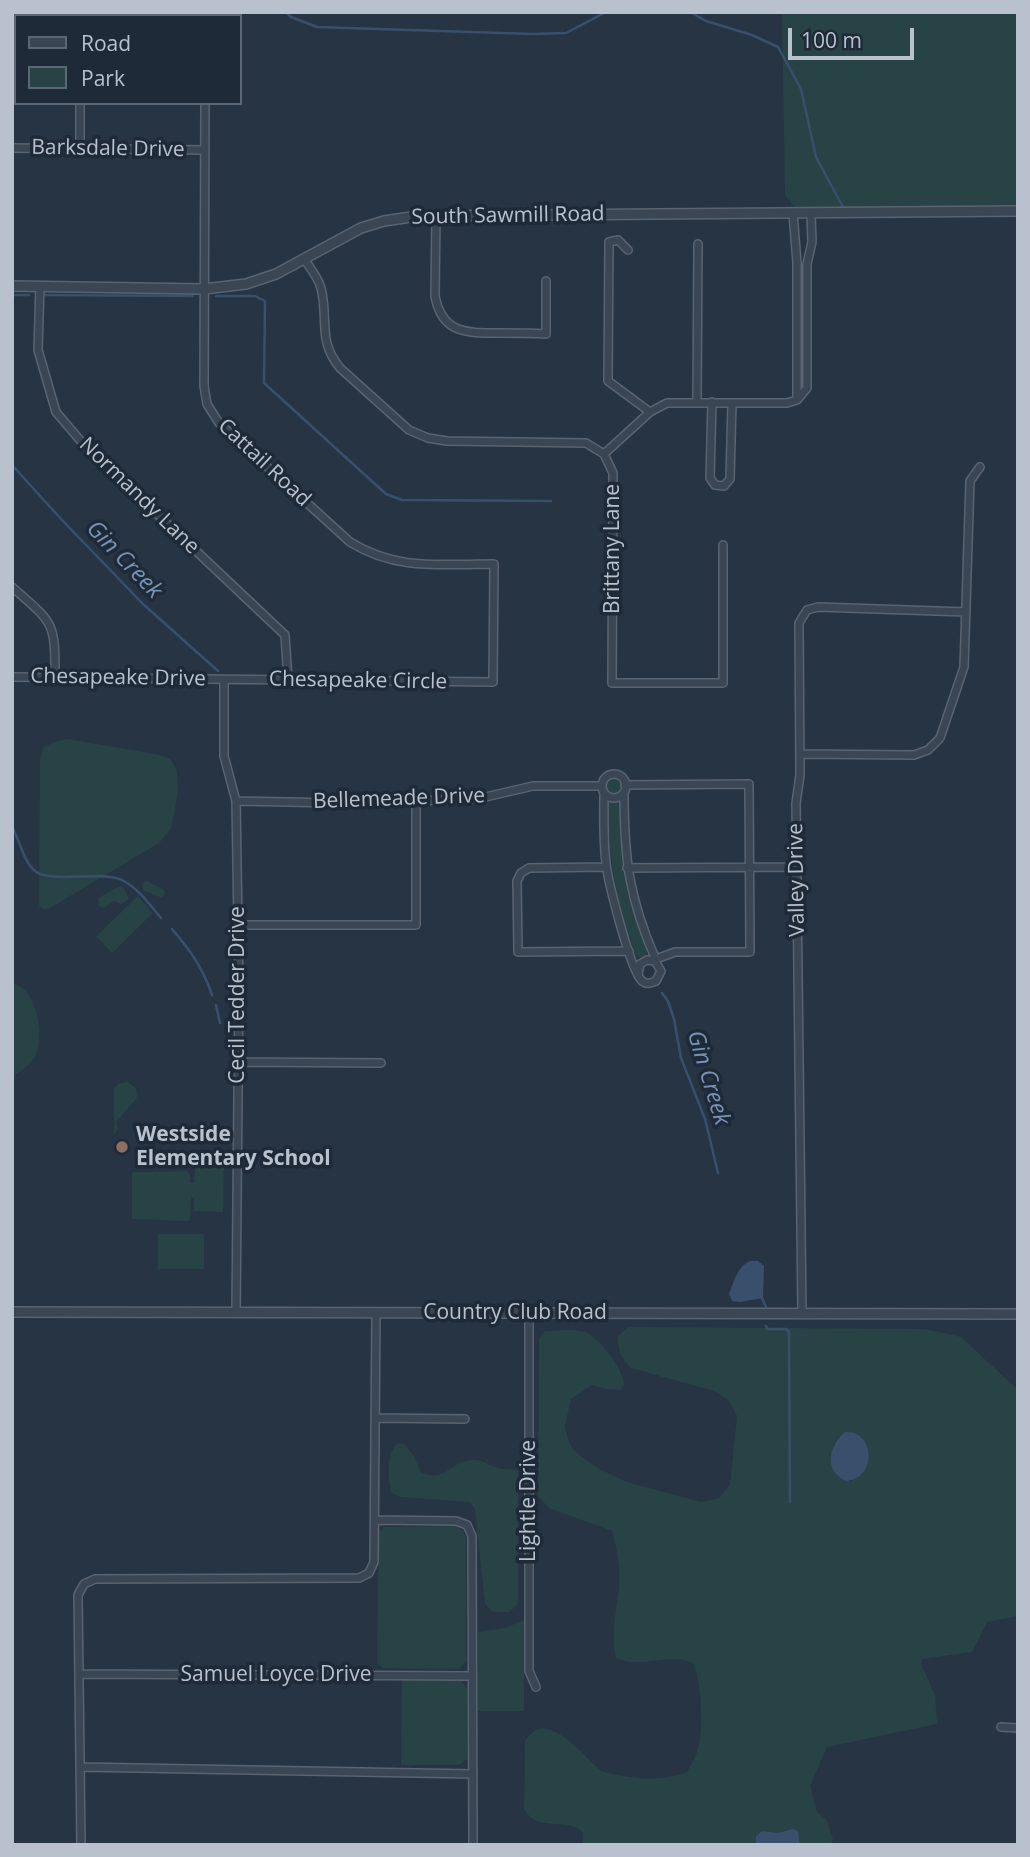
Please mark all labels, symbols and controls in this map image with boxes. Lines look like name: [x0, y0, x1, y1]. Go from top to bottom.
legend: [14, 14, 242, 105]
scale bar: [792, 14, 918, 58]
text: 100 m: [801, 26, 862, 54]
text: Road: [81, 29, 131, 57]
text: Park: [81, 64, 125, 92]
street label: Barksdale Drive: [31, 135, 185, 163]
street label: South Sawmill Road: [411, 202, 605, 230]
street label: Cattail Road: [212, 414, 316, 512]
street label: Normandy Lane: [74, 432, 204, 560]
street label: Brittany Lane: [600, 484, 626, 614]
water label: Gin Creek: [80, 515, 168, 605]
street label: Chesapeake Drive: [30, 664, 206, 692]
street label: Chesapeake Circle: [269, 667, 447, 695]
street label: Bellemeade Drive: [313, 783, 485, 815]
street label: Valley Drive: [783, 823, 811, 937]
street label: Cecil Tedder Drive: [225, 906, 251, 1084]
water label: Gin Creek: [681, 1027, 735, 1129]
place label: Westside Elementary School: [136, 1122, 331, 1172]
marker: Westside Elementary School: [114, 1139, 130, 1155]
street label: Country Club Road: [423, 1300, 607, 1326]
street label: Lightle Drive: [516, 1440, 542, 1562]
street label: Samuel Loyce Drive: [181, 1662, 371, 1688]

